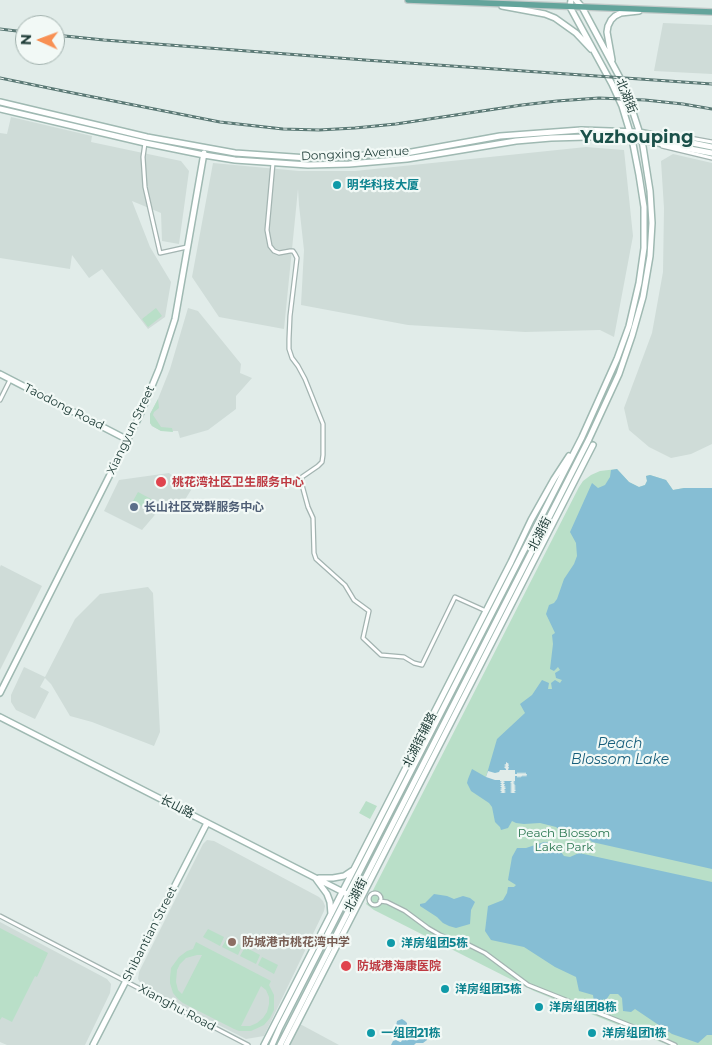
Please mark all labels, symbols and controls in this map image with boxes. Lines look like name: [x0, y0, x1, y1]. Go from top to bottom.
north arrow: [15, 15, 65, 65]
text: N: [17, 34, 35, 45]
street label: 北湖街: [613, 77, 639, 115]
district label: Yuzhouping: [580, 127, 694, 149]
street label: Dongxing Avenue: [301, 144, 409, 164]
place label: 明华科技大厦: [347, 178, 419, 192]
marker: 明华科技大厦: [331, 179, 343, 191]
street label: Taodong Road: [22, 381, 106, 433]
street label: Xiangyun Street: [104, 383, 158, 477]
marker: 桃花湾社区卫生服务中心: [154, 475, 168, 489]
place label: 桃花湾社区卫生服务中心: [172, 475, 304, 489]
place label: 长山社区党群服务中心: [144, 500, 264, 514]
marker: 长山社区党群服务中心: [128, 501, 140, 513]
street label: 北湖街: [525, 515, 555, 553]
street label: 北湖街辅路: [400, 710, 440, 770]
water label: Peach Blossom Lake: [571, 736, 669, 769]
street label: 长山路: [158, 792, 196, 822]
park label: Peach Blossom Lake Park: [518, 826, 610, 854]
street label: 北湖街: [341, 876, 371, 914]
street label: Shibantian Street: [120, 884, 180, 984]
place label: 防城港市桃花湾中学: [242, 935, 350, 949]
marker: 防城港市桃花湾中学: [226, 936, 238, 948]
place label: 洋房组团5栋: [401, 936, 468, 950]
marker: 洋房组团5栋: [385, 937, 397, 949]
marker: 防城港海康医院: [339, 959, 353, 973]
place label: 防城港海康医院: [357, 959, 441, 973]
street label: Xianghu Road: [136, 982, 218, 1034]
place label: 洋房组团3栋: [455, 982, 522, 996]
marker: 洋房组团3栋: [439, 983, 451, 995]
place label: 洋房组团8栋: [549, 1000, 617, 1014]
marker: 洋房组团8栋: [533, 1001, 545, 1013]
place label: 一组团21栋: [381, 1026, 441, 1040]
place label: 洋房组团1栋: [602, 1026, 667, 1040]
marker: 一组团21栋: [365, 1027, 377, 1039]
marker: 洋房组团1栋: [586, 1027, 598, 1039]

